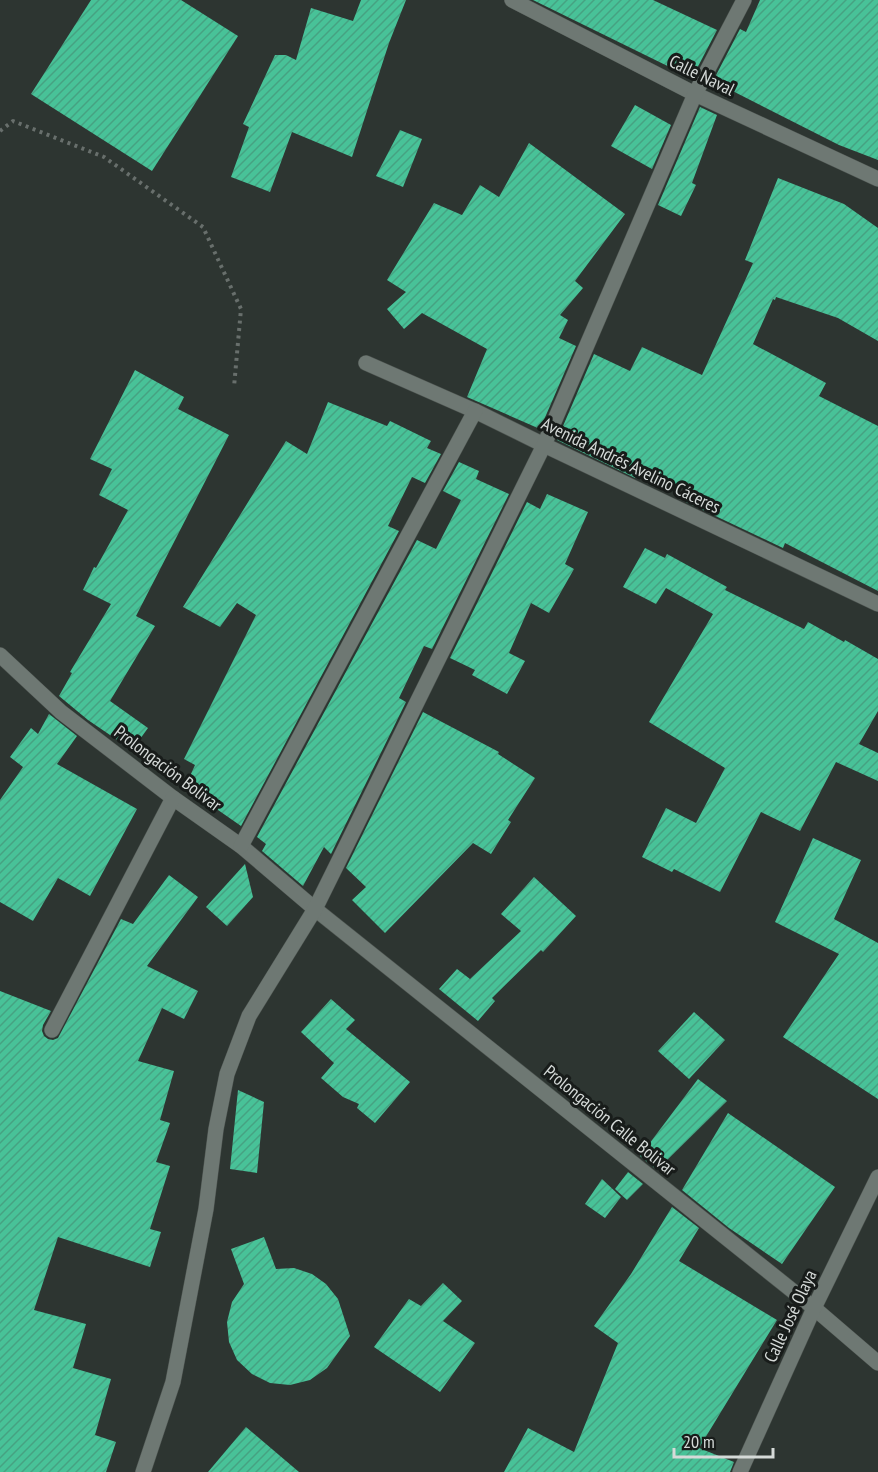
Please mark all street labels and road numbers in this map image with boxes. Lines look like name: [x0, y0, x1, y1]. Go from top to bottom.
street label: Calle Naval: [665, 49, 739, 101]
street label: Avenida Andrés Avelino Cáceres: [538, 412, 724, 518]
street label: Prolongación Bolivar: [110, 720, 226, 816]
street label: Prolongación Calle Bolivar: [539, 1060, 681, 1180]
street label: Calle José Olaya: [759, 1266, 821, 1366]

